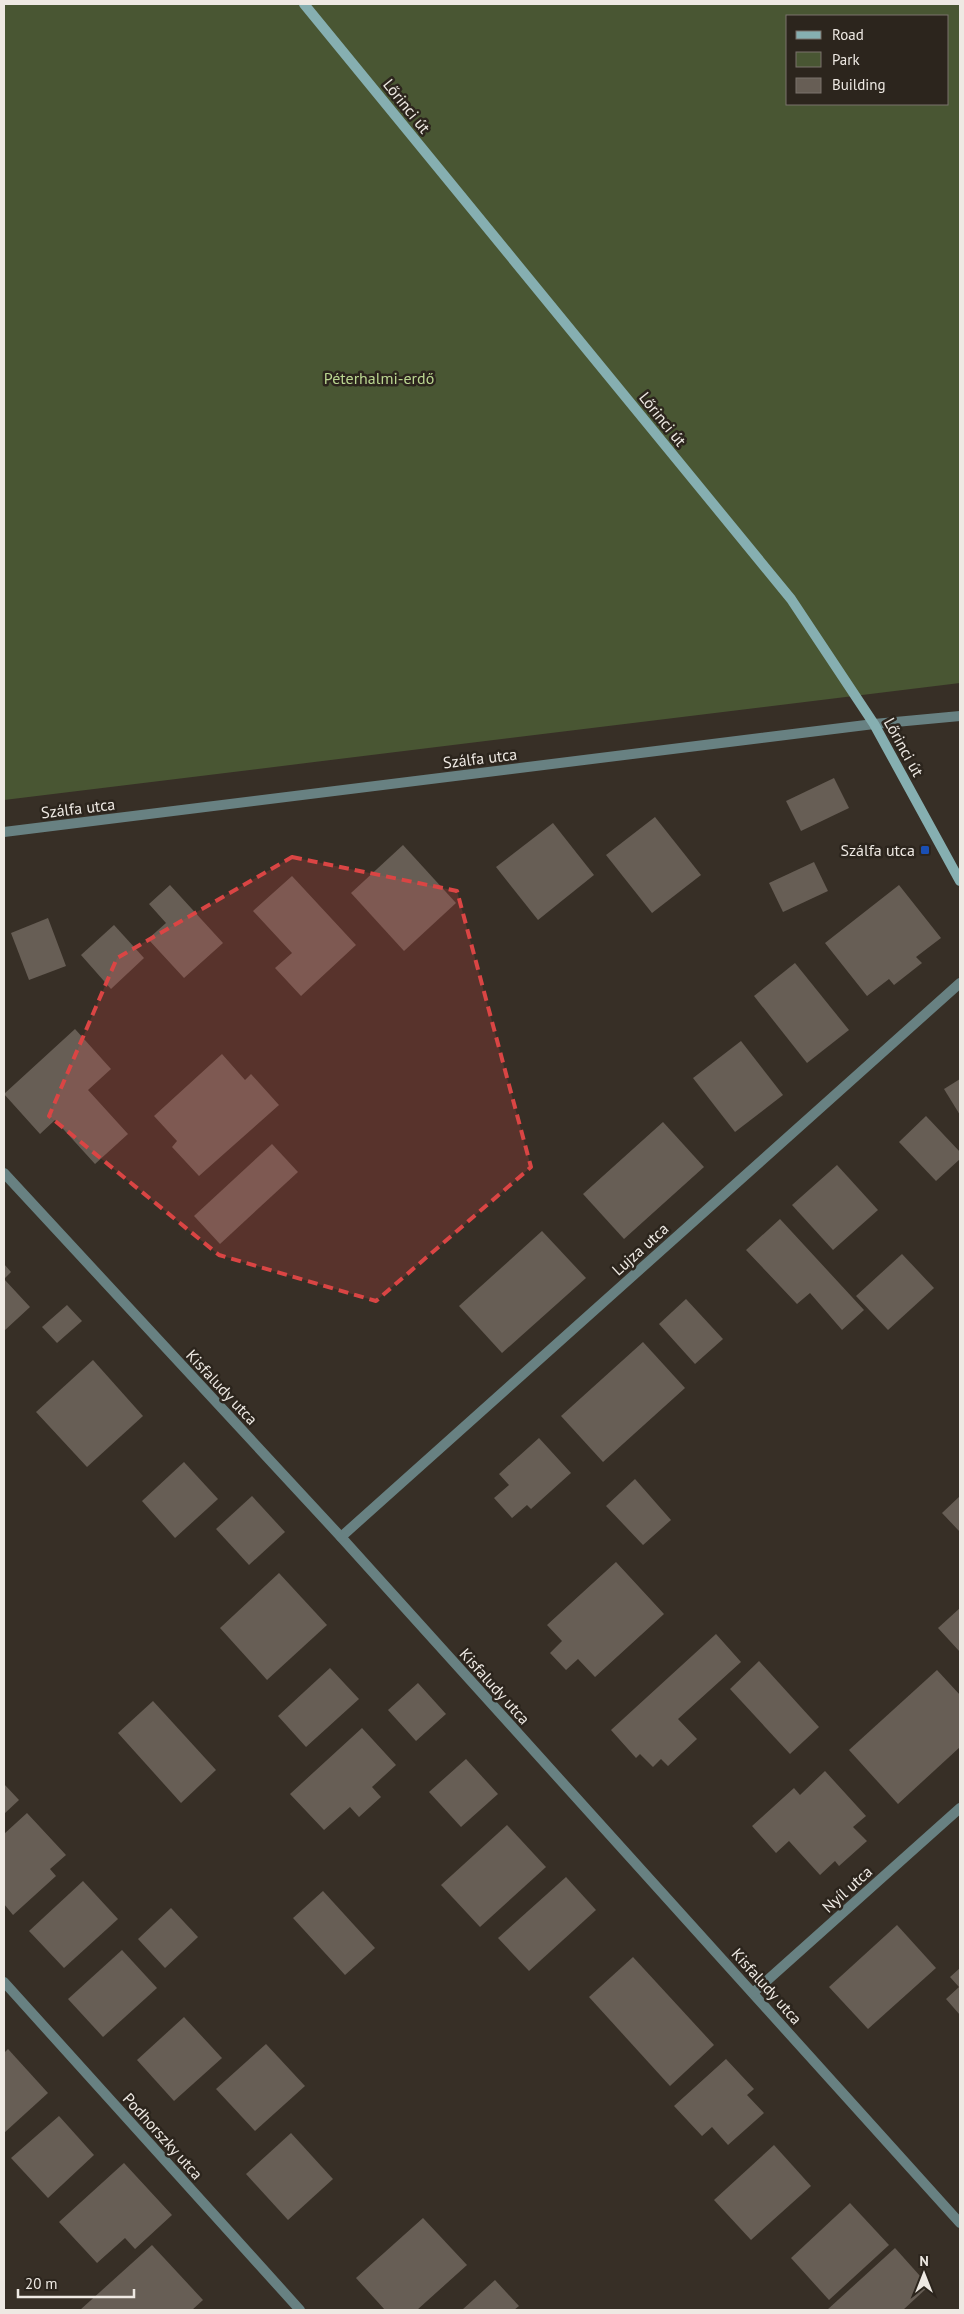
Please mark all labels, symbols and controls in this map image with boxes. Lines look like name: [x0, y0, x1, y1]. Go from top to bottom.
legend: [786, 15, 949, 105]
text: Road: [832, 25, 864, 44]
text: Park: [832, 50, 860, 69]
street label: Lőrinci út: [379, 75, 435, 138]
text: Building: [832, 75, 886, 94]
park label: Péterhalmi-erdő: [324, 368, 434, 388]
street label: Lőrinci út: [635, 388, 691, 451]
street label: Lőrinci út: [880, 714, 929, 780]
street label: Szálfa utca: [442, 744, 518, 772]
street label: Szálfa utca: [40, 794, 116, 822]
place label: Szálfa utca: [840, 840, 915, 860]
marker: Szálfa utca: [919, 844, 931, 856]
street label: Lujza utca: [608, 1218, 672, 1280]
street label: Kisfaludy utca: [182, 1345, 262, 1429]
street label: Kisfaludy utca: [455, 1644, 535, 1728]
street label: Nyíl utca: [818, 1861, 876, 1917]
street label: Kisfaludy utca: [727, 1944, 807, 2028]
street label: Podhorszky utca: [119, 2088, 207, 2184]
north arrow: [899, 2249, 949, 2299]
text: N: [919, 2252, 929, 2270]
scale bar: [18, 2266, 134, 2298]
text: 20 m: [25, 2274, 58, 2293]

